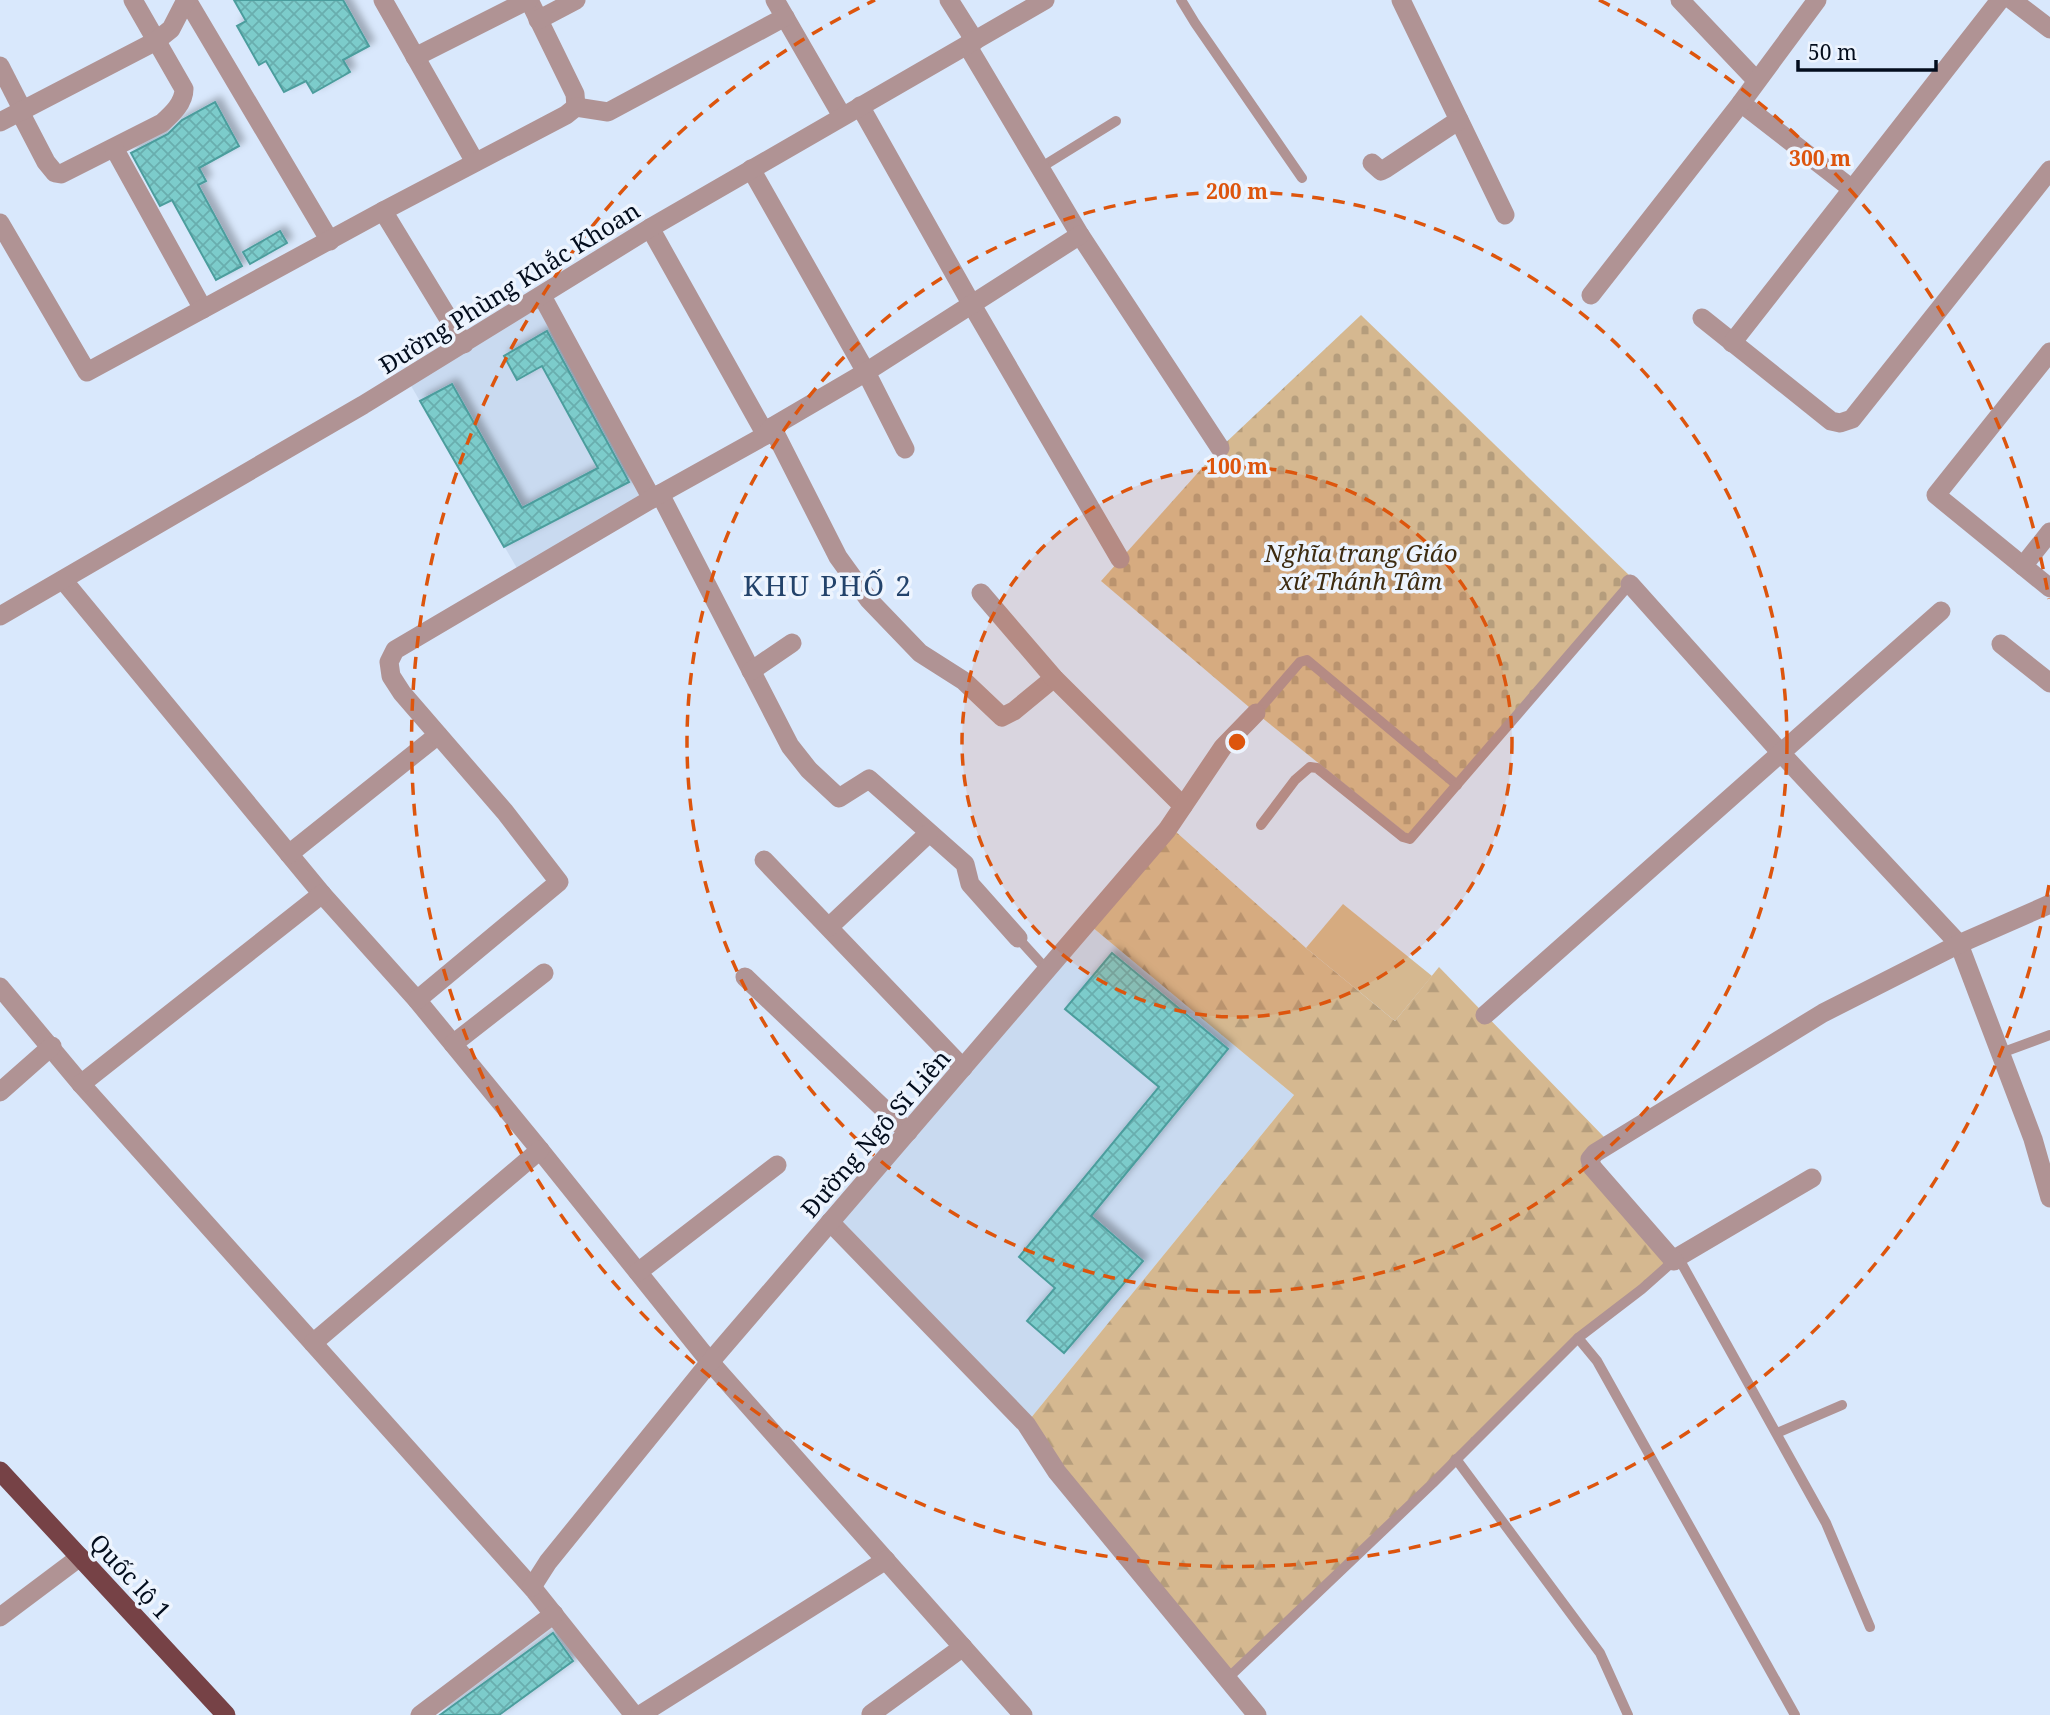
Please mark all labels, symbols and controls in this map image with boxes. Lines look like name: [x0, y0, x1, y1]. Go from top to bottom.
scale bar: [1798, 28, 1936, 72]
text: 50 m: [1808, 38, 1857, 66]
text: 300 m: [1789, 144, 1851, 172]
text: 200 m: [1206, 177, 1268, 205]
street label: Đường Phùng Khắc Khoan: [372, 193, 646, 381]
text: 100 m: [1206, 452, 1268, 480]
park label: Nghĩa trang Giáo xứ Thánh Tâm: [1263, 536, 1458, 597]
district label: KHU PHỐ 2: [743, 566, 913, 604]
centre of rings: [1225, 730, 1249, 754]
street label: Đường Ngô Sĩ Liên: [793, 1042, 957, 1224]
street label: Quốc lộ 1: [83, 1526, 179, 1626]

